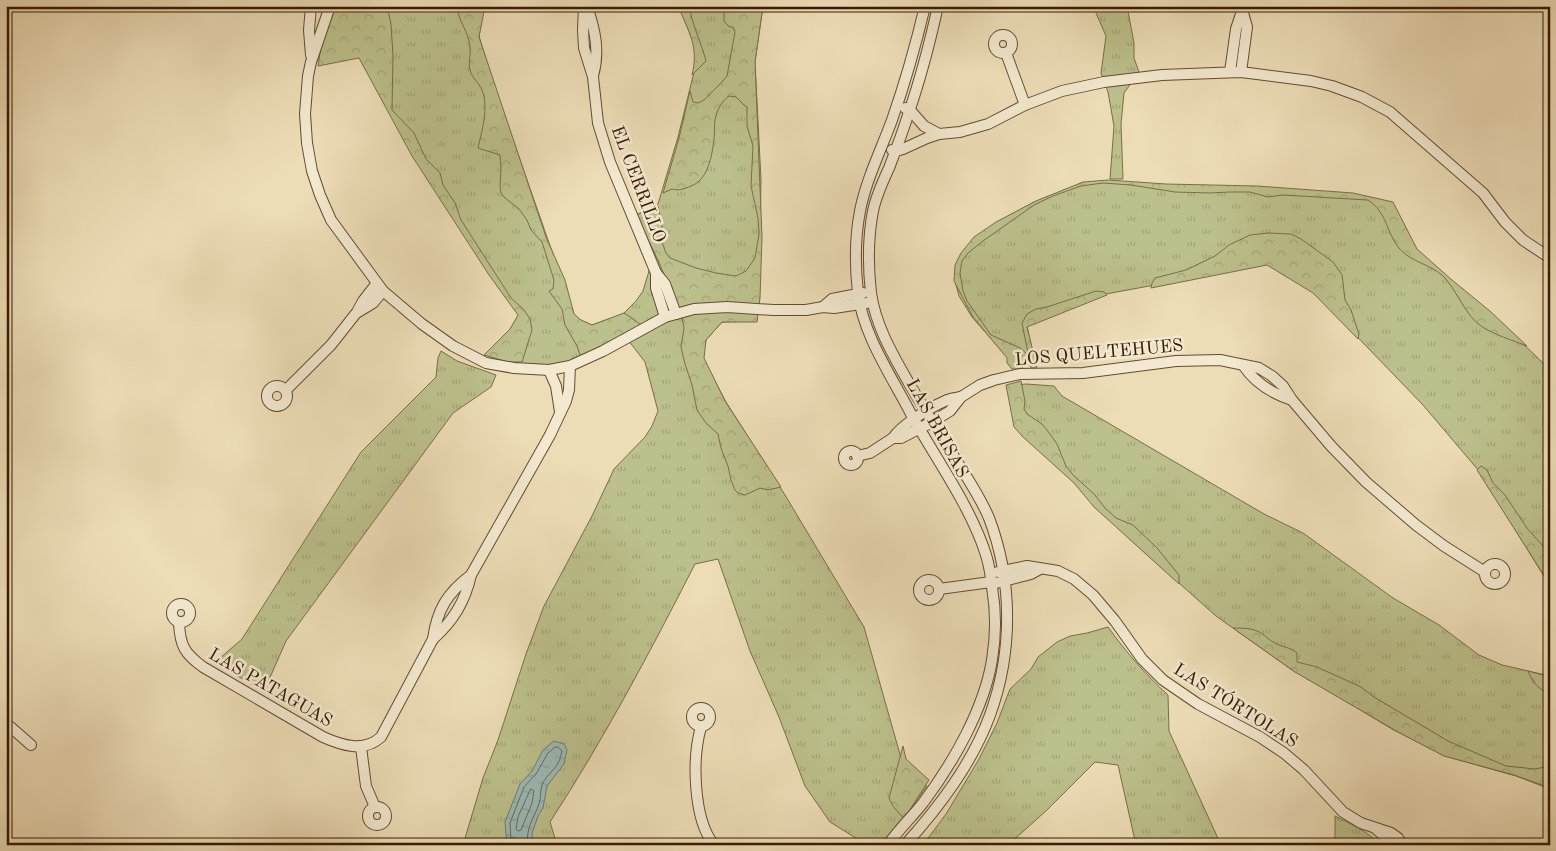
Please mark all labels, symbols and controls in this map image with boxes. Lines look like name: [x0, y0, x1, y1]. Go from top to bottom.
street label: EL CERRILLO: [608, 123, 669, 245]
street label: LOS QUELTEHUES: [1014, 337, 1184, 369]
street label: LAS BRISAS: [903, 376, 972, 481]
street label: LAS PATAGUAS: [206, 645, 335, 731]
street label: LAS TÓRTOLAS: [1170, 656, 1303, 751]

